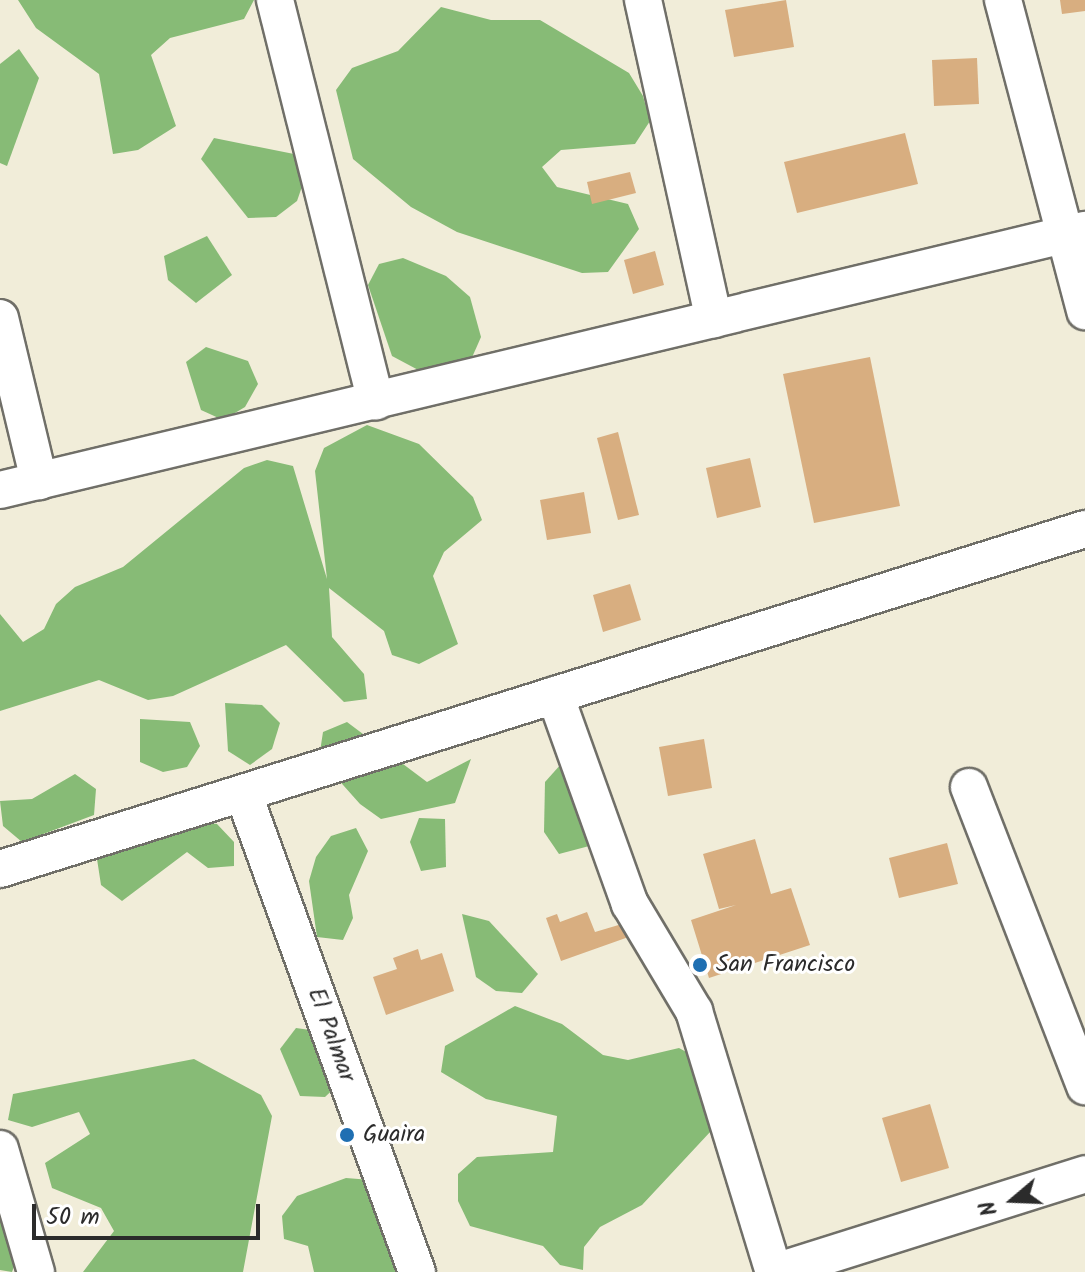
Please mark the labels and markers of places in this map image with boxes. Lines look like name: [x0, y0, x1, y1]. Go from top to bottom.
place label: San Francisco: [716, 951, 855, 979]
marker: San Francisco: [691, 956, 709, 974]
place label: Guaira: [363, 1121, 425, 1149]
marker: Guaira: [338, 1126, 356, 1144]

